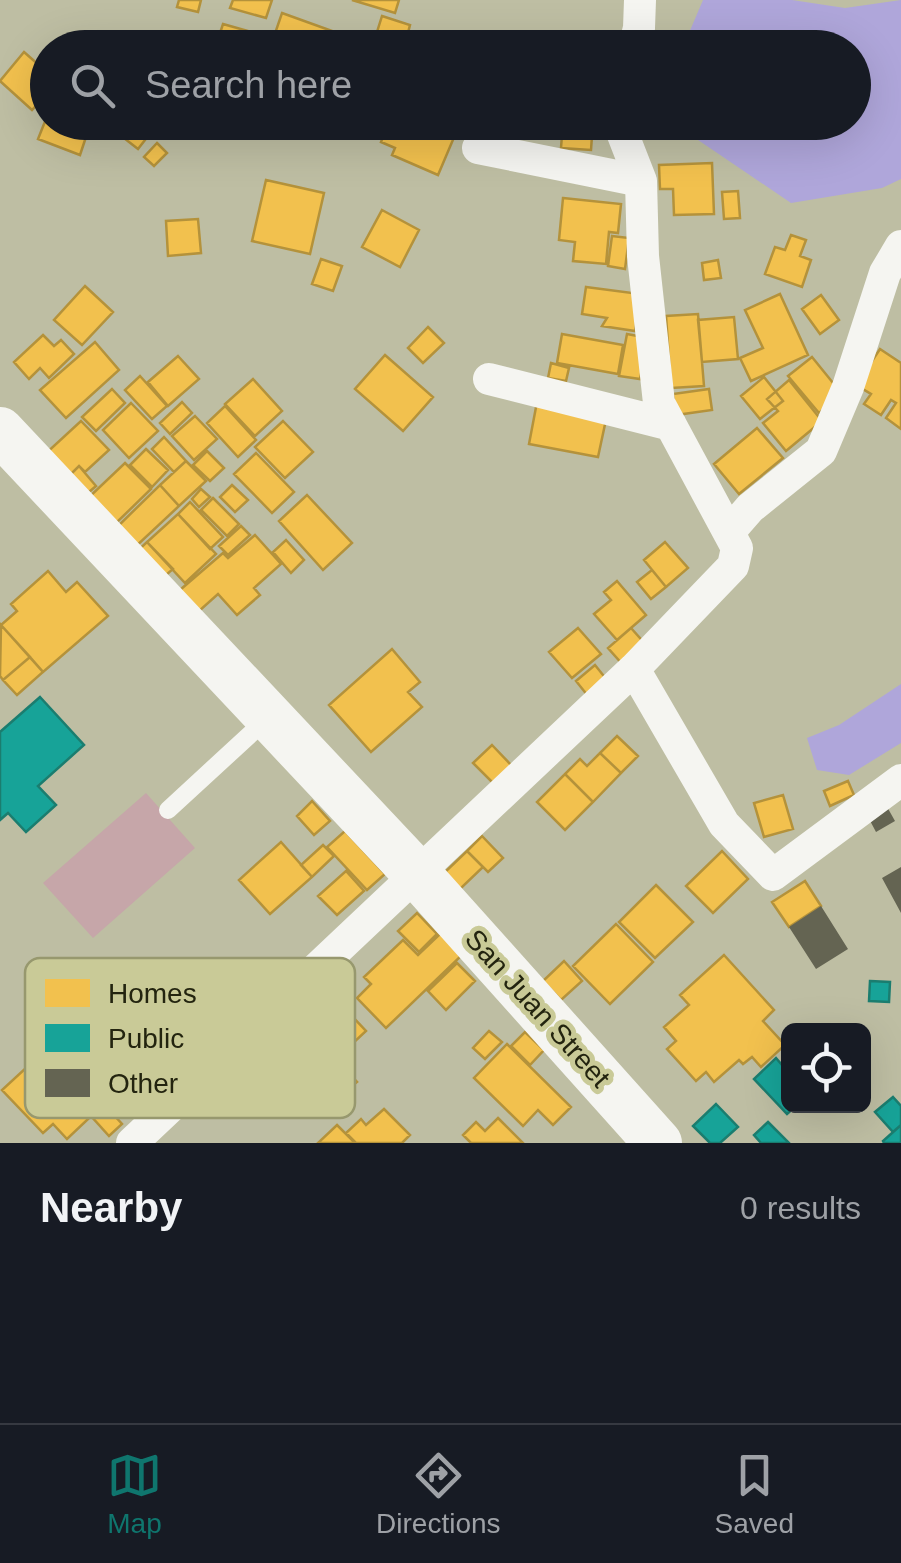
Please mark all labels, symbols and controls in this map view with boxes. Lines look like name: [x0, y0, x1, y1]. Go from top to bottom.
search box: [30, 30, 871, 140]
icon: search: [65, 58, 120, 113]
text: Search here: [145, 64, 352, 106]
street label: San Juan Street: [459, 923, 616, 1093]
legend: [25, 958, 355, 1118]
text: Homes: [108, 978, 197, 1009]
text: Public: [108, 1023, 184, 1054]
map controls: [781, 1023, 871, 1113]
button: locate: [781, 1023, 871, 1113]
text: Other: [108, 1068, 178, 1099]
text: Nearby: [40, 1184, 182, 1231]
text: 0 results: [740, 1190, 861, 1226]
tab: Map: [107, 1448, 162, 1540]
tab: Directions: [376, 1448, 501, 1540]
tab: Saved: [715, 1448, 794, 1540]

